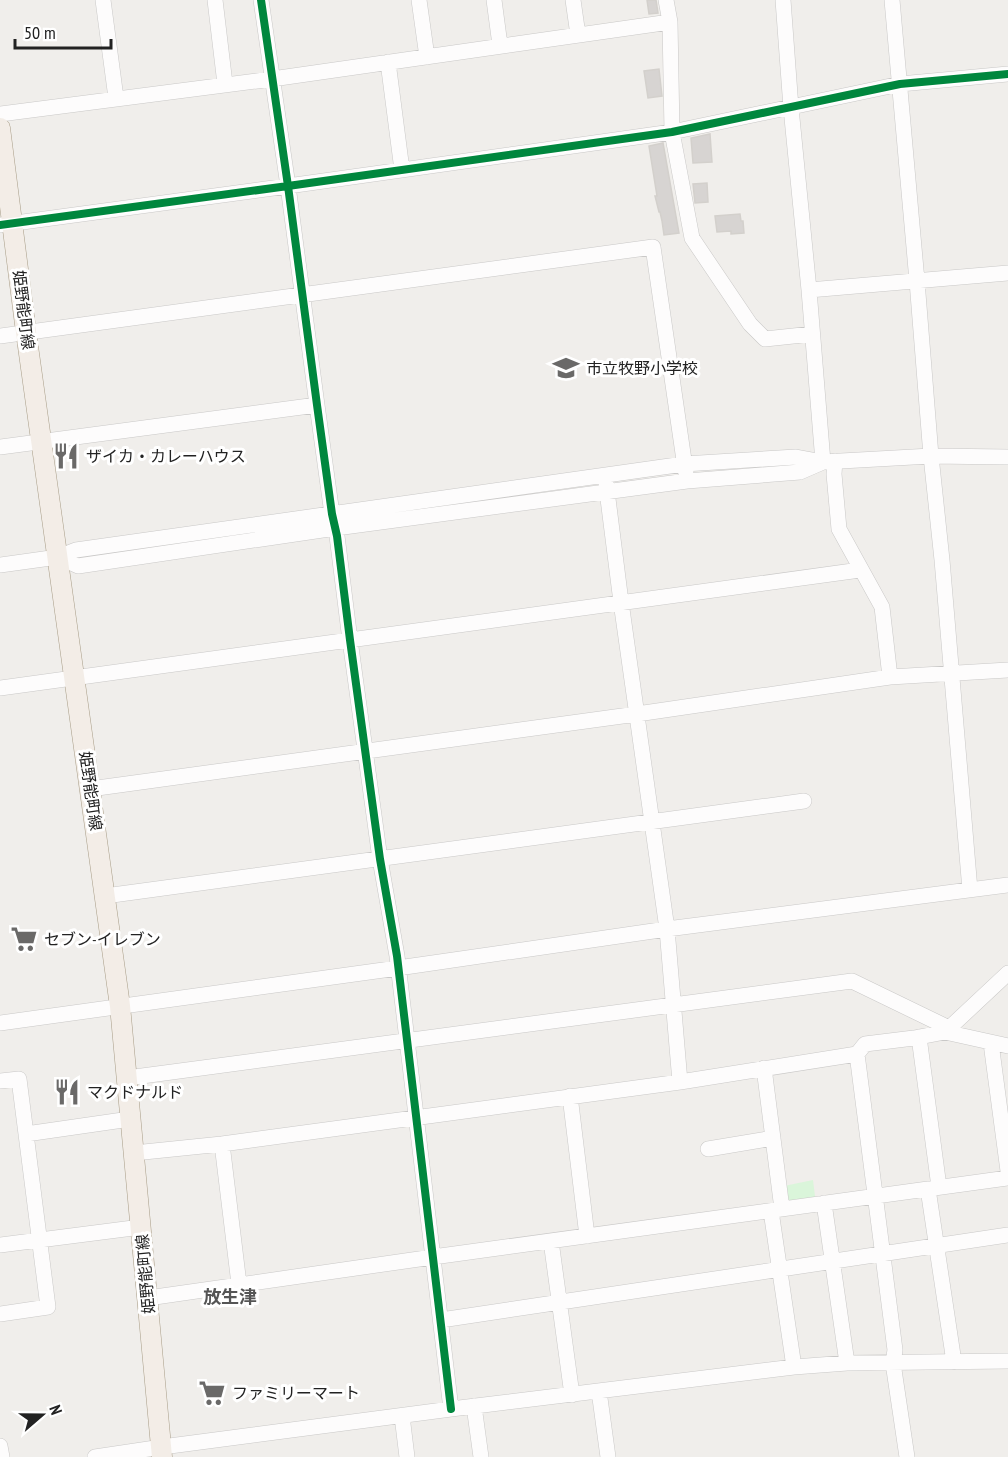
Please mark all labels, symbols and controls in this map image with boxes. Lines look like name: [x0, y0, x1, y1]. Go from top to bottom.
scale bar: [15, 12, 111, 50]
text: 50 m: [24, 21, 56, 44]
street label: 姫野能町線: [9, 269, 39, 351]
school or university icon: 市立牧野小学校: [551, 353, 581, 383]
place label: 市立牧野小学校: [586, 358, 698, 378]
restaurant icon: ザイカ・カレーハウス: [51, 441, 81, 471]
place label: ザイカ・カレーハウス: [86, 446, 246, 466]
street label: 姫野能町線: [76, 750, 106, 832]
supermarket icon: セブン-イレブン: [9, 924, 39, 954]
place label: セブン-イレブン: [44, 929, 161, 949]
restaurant icon: マクドナルド: [52, 1077, 82, 1107]
place label: マクドナルド: [87, 1082, 183, 1102]
street label: 姫野能町線: [132, 1233, 158, 1315]
district label: 放生津: [203, 1285, 257, 1308]
supermarket icon: ファミリーマート: [197, 1378, 227, 1408]
place label: ファミリーマート: [232, 1383, 360, 1403]
north arrow: [12, 1385, 72, 1445]
text: N: [45, 1402, 67, 1417]

